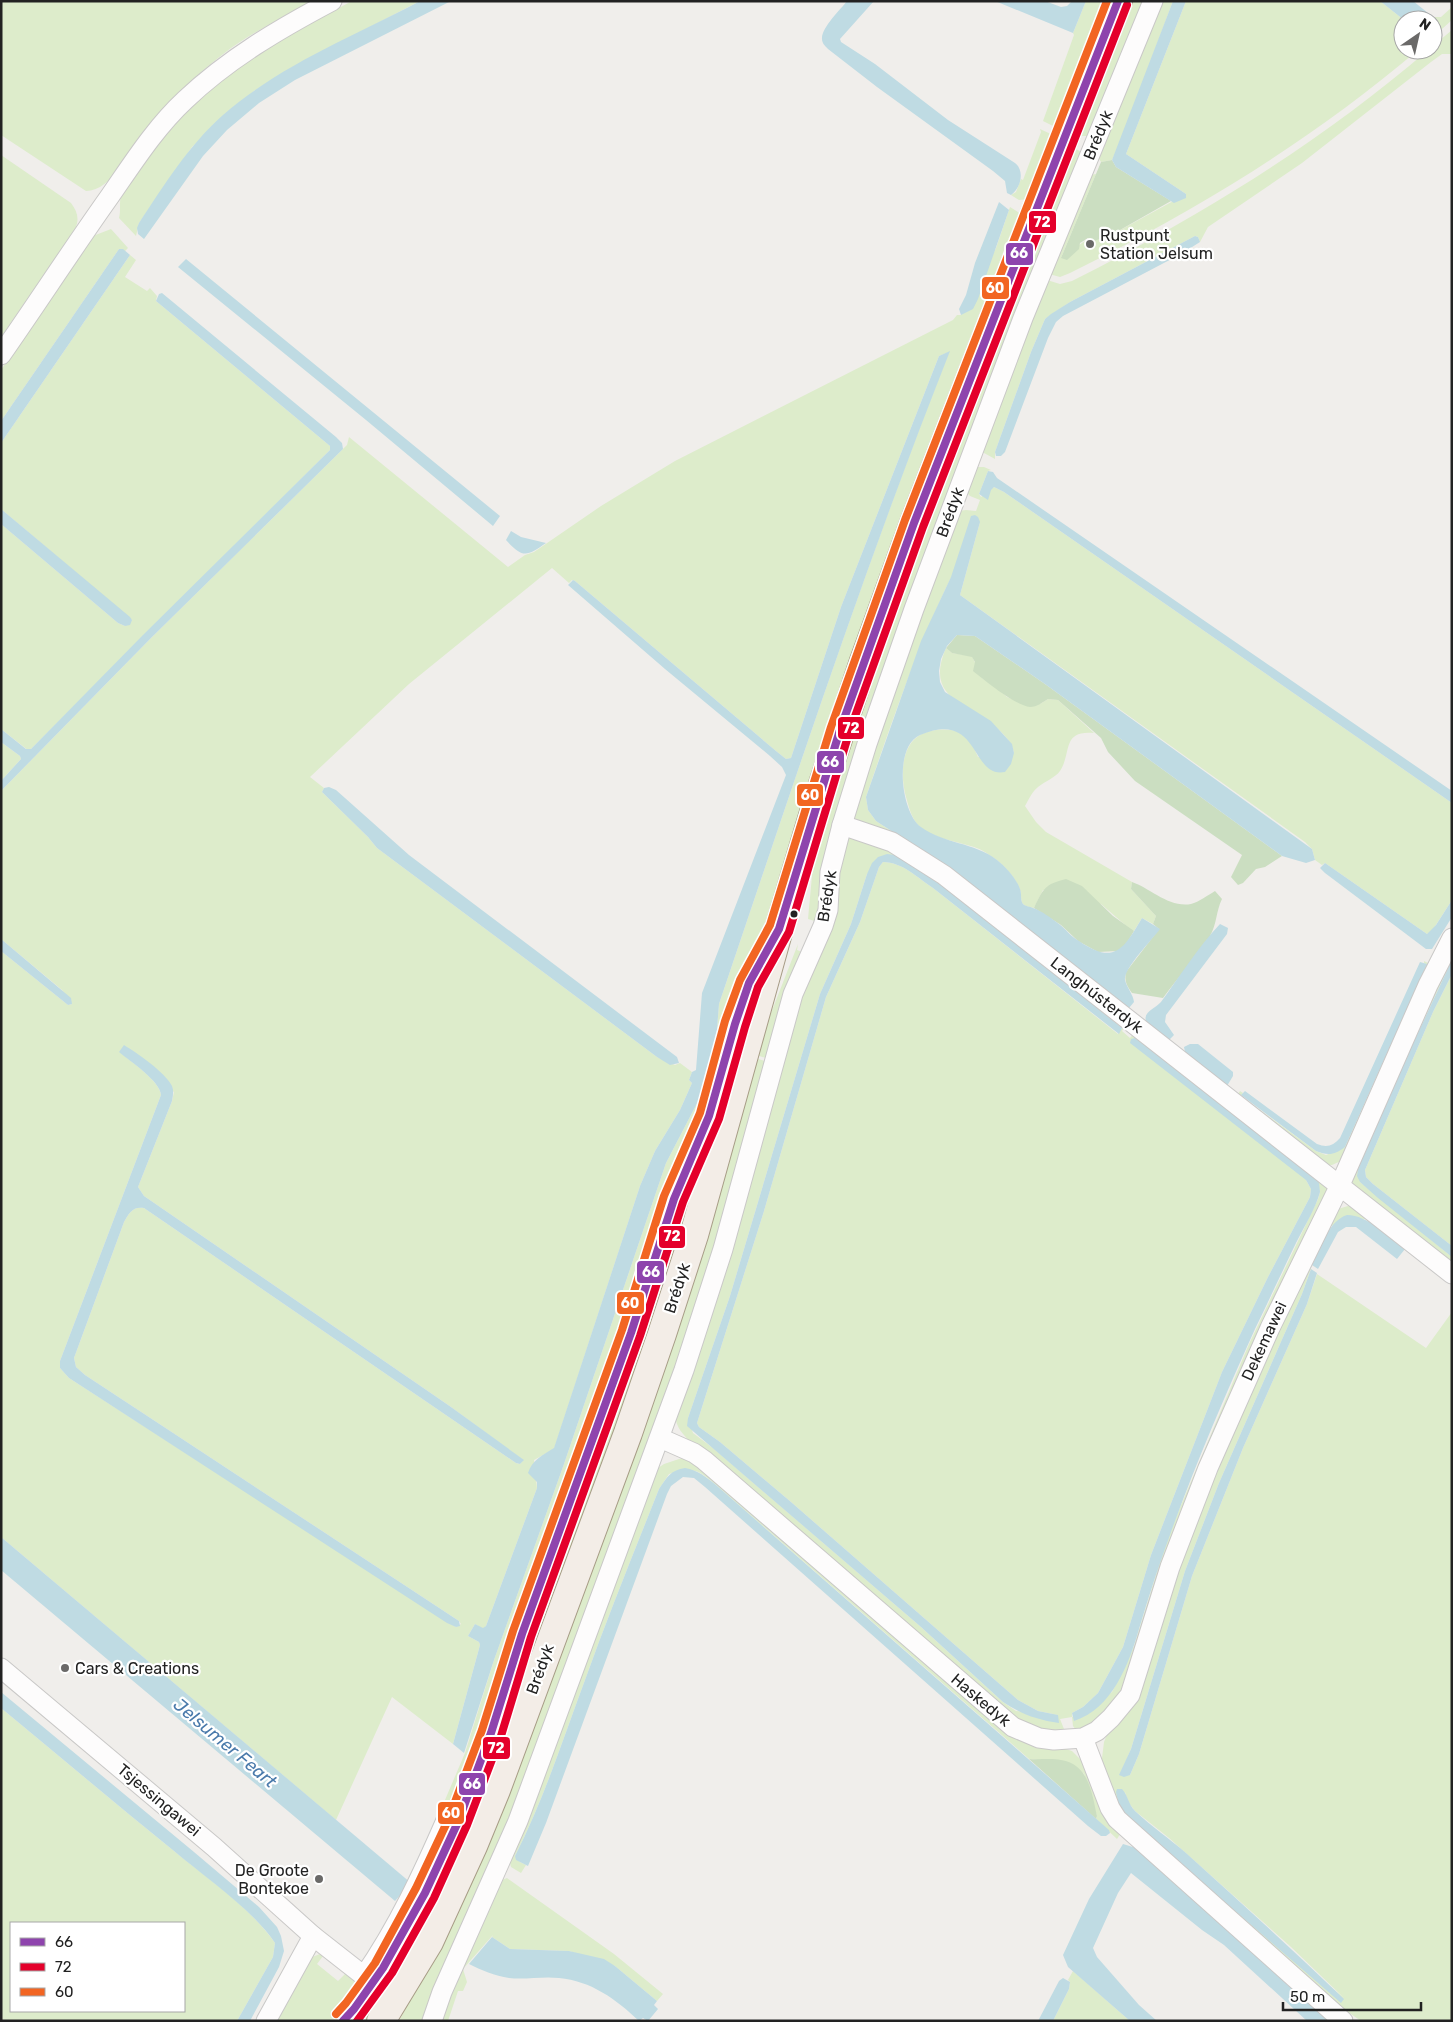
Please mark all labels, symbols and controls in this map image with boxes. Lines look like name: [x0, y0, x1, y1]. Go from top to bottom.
north arrow: [1393, 10, 1443, 60]
text: N: [1416, 15, 1434, 35]
street label: Brédyk: [1079, 107, 1117, 163]
line badge: 72: [1028, 210, 1057, 234]
text: 72: [1033, 214, 1051, 231]
place label: Rustpunt Station Jelsum: [1100, 226, 1213, 263]
marker: Rustpunt Station Jelsum: [1084, 238, 1096, 250]
line badge: 66: [1005, 242, 1034, 266]
text: 66: [1010, 245, 1028, 262]
line badge: 60: [981, 276, 1010, 300]
text: 60: [986, 280, 1004, 297]
street label: Brédyk: [932, 484, 968, 540]
line badge: 72: [837, 716, 865, 740]
text: 72: [842, 720, 860, 737]
line badge: 66: [816, 750, 845, 774]
text: 66: [821, 754, 839, 771]
line badge: 60: [796, 783, 824, 807]
text: 60: [801, 787, 819, 804]
street label: Brédyk: [814, 868, 841, 923]
unlabelled marker: [789, 909, 799, 919]
street label: Langhústerdyk: [1047, 953, 1148, 1038]
line badge: 72: [658, 1225, 686, 1249]
text: 72: [663, 1228, 681, 1245]
line badge: 66: [636, 1260, 665, 1284]
street label: Brédyk: [660, 1260, 694, 1316]
text: 66: [642, 1264, 660, 1281]
line badge: 60: [616, 1291, 645, 1315]
text: 60: [621, 1295, 639, 1312]
street label: Dekemawei: [1237, 1298, 1291, 1384]
street label: Brédyk: [522, 1641, 558, 1697]
place label: Cars & Creations: [75, 1659, 199, 1678]
marker: Cars & Creations: [59, 1662, 71, 1674]
street label: Haskedyk: [947, 1670, 1015, 1731]
water label: Jelsumer Feart: [169, 1694, 282, 1793]
line badge: 72: [482, 1736, 511, 1760]
text: 72: [487, 1740, 505, 1757]
street label: Tsjessingawei: [114, 1760, 204, 1840]
line badge: 66: [458, 1772, 486, 1796]
text: 66: [463, 1776, 481, 1793]
line badge: 60: [437, 1801, 465, 1825]
text: 60: [442, 1805, 460, 1822]
place label: De Groote Bontekoe: [235, 1861, 309, 1898]
marker: De Groote Bontekoe: [313, 1873, 325, 1885]
legend: [10, 1922, 185, 2012]
text: 66: [55, 1933, 73, 1951]
text: 72: [55, 1958, 72, 1976]
scale bar: [1283, 1980, 1420, 2012]
text: 60: [55, 1983, 74, 2001]
text: 50 m: [1290, 1988, 1325, 2006]

